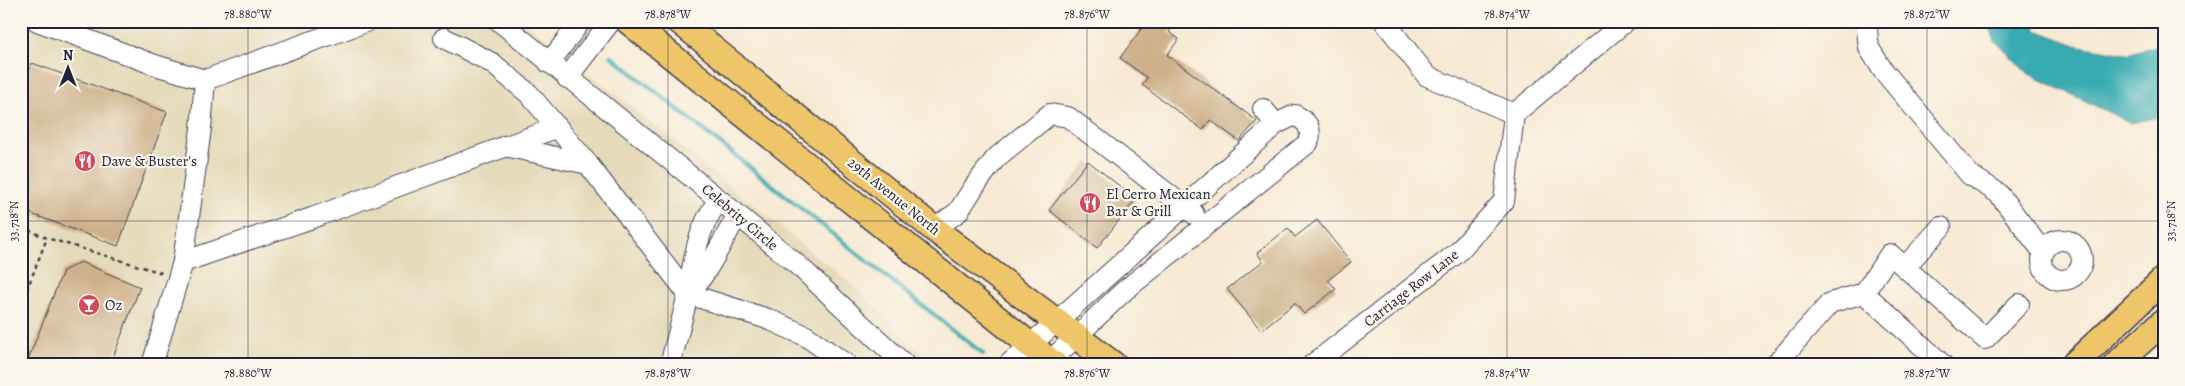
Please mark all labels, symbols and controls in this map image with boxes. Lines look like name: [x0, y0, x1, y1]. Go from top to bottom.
text: 78.880°W: [224, 6, 272, 22]
text: 78.878°W: [645, 6, 692, 22]
text: 78.876°W: [1064, 6, 1111, 22]
text: 78.874°W: [1484, 6, 1531, 22]
text: 78.872°W: [1904, 6, 1951, 22]
north arrow: [42, 42, 92, 92]
text: N: [63, 46, 73, 65]
restaurant icon: Dave & Buster's: [73, 149, 97, 173]
place label: Dave & Buster's: [101, 151, 197, 171]
street label: 29th Avenue North: [843, 152, 945, 240]
street label: Celebrity Circle: [698, 179, 783, 255]
place label: El Cerro Mexican Bar & Grill: [1106, 184, 1211, 221]
restaurant icon: El Cerro Mexican Bar & Grill: [1078, 191, 1102, 215]
text: 33.718°N: [6, 200, 22, 241]
text: 33.718°N: [2163, 200, 2179, 241]
street label: Carriage Row Lane: [1359, 244, 1463, 331]
bar icon: Oz: [77, 293, 101, 317]
place label: Oz: [105, 295, 122, 315]
text: 78.880°W: [224, 365, 272, 381]
text: 78.878°W: [645, 365, 692, 381]
text: 78.876°W: [1064, 365, 1111, 381]
text: 78.874°W: [1484, 365, 1531, 381]
text: 78.872°W: [1904, 365, 1951, 381]

